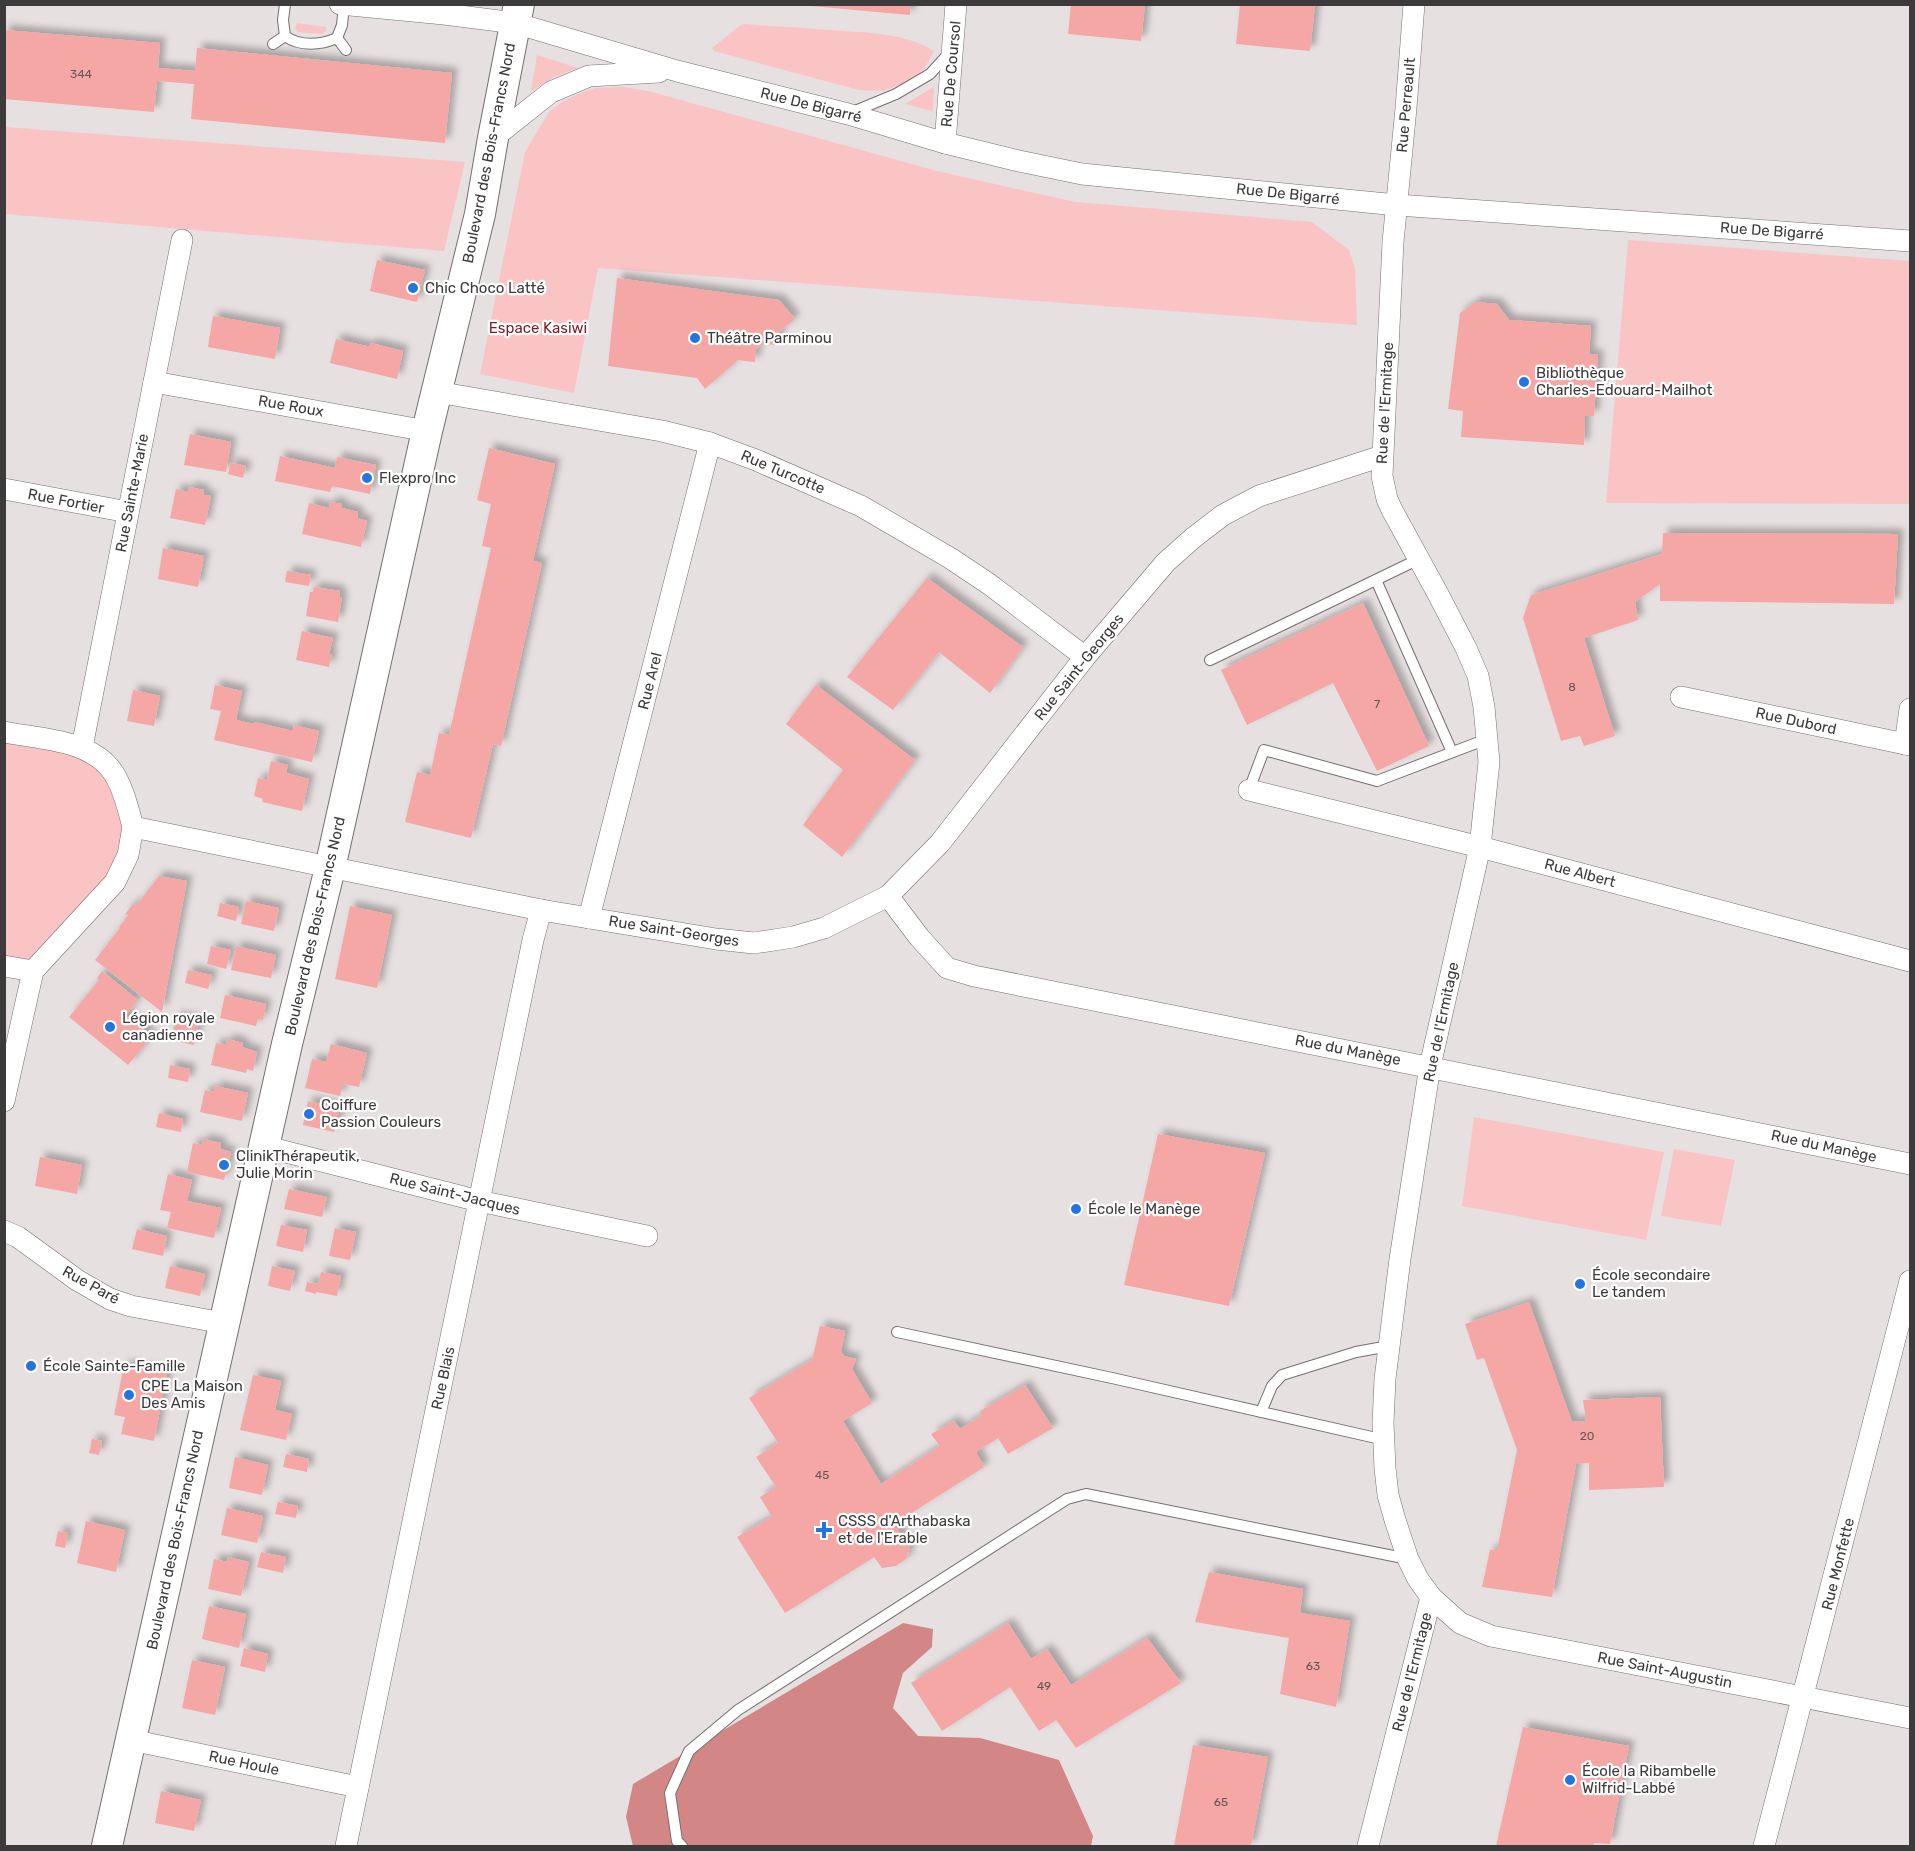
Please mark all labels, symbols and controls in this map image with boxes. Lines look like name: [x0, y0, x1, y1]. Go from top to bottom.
street label: Rue De Coursol: [937, 20, 965, 128]
street label: Boulevard des Bois-Francs Nord: [459, 41, 519, 265]
street label: Rue Perreault: [1393, 57, 1419, 153]
house number: 344: [70, 67, 93, 81]
street label: Rue De Bigarré: [758, 84, 864, 126]
street label: Rue De Bigarré: [1235, 180, 1341, 208]
street label: Rue De Bigarré: [1720, 218, 1824, 244]
place label: Chic Choco Latté: [425, 279, 545, 297]
marker: Chic Choco Latté: [406, 281, 420, 295]
park label: Espace Kasiwi: [489, 319, 587, 337]
place label: Théâtre Parminou: [707, 329, 832, 347]
marker: Théâtre Parminou: [688, 331, 702, 345]
street label: Rue de l'Ermitage: [1373, 342, 1397, 464]
place label: Bibliothèque Charles-Edouard-Mailhot: [1536, 364, 1712, 399]
marker: Bibliothèque Charles-Edouard-Mailhot: [1517, 375, 1531, 389]
street label: Rue Roux: [257, 391, 325, 421]
street label: Rue Sainte-Marie: [112, 432, 152, 554]
street label: Rue Turcotte: [738, 446, 828, 498]
place label: Flexpro Inc: [379, 469, 456, 487]
marker: Flexpro Inc: [360, 471, 374, 485]
street label: Rue Fortier: [26, 485, 106, 517]
street label: Rue Saint-Georges: [1031, 610, 1128, 724]
street label: Rue Arel: [634, 651, 666, 711]
house number: 8: [1568, 680, 1576, 694]
house number: 7: [1374, 697, 1380, 711]
street label: Rue Dubord: [1754, 704, 1838, 738]
street label: Boulevard des Bois-Francs Nord: [281, 815, 349, 1037]
street label: Rue Albert: [1542, 855, 1618, 891]
street label: Rue Saint-Georges: [607, 912, 741, 950]
street label: Rue de l'Ermitage: [1420, 960, 1462, 1084]
place label: Légion royale canadienne: [122, 1009, 215, 1044]
marker: Légion royale canadienne: [103, 1020, 117, 1034]
street label: Rue du Manège: [1293, 1031, 1403, 1069]
place label: Coiffure Passion Couleurs: [321, 1096, 441, 1131]
marker: Coiffure Passion Couleurs: [302, 1107, 316, 1121]
street label: Rue du Manège: [1769, 1126, 1879, 1166]
place label: ClinikThérapeutik, Julie Morin: [236, 1147, 360, 1182]
marker: ClinikThérapeutik, Julie Morin: [217, 1158, 231, 1172]
street label: Rue Saint-Jacques: [388, 1169, 523, 1219]
place label: École le Manège: [1088, 1200, 1200, 1218]
marker: École le Manège: [1069, 1202, 1083, 1216]
street label: Rue Paré: [59, 1262, 123, 1308]
place label: École secondaire Le tandem: [1592, 1266, 1710, 1301]
marker: École secondaire Le tandem: [1573, 1277, 1587, 1291]
street label: Rue Blais: [428, 1344, 459, 1411]
place label: École Sainte-Famille: [43, 1357, 186, 1375]
marker: École Sainte-Famille: [24, 1359, 38, 1373]
place label: CPE La Maison Des Amis: [141, 1377, 243, 1412]
marker: CPE La Maison Des Amis: [122, 1388, 136, 1402]
street label: Boulevard des Bois-Francs Nord: [143, 1429, 207, 1651]
house number: 20: [1580, 1429, 1594, 1443]
house number: 45: [815, 1468, 829, 1482]
place label: CSSS d'Arthabaska et de l'Erable: [838, 1512, 971, 1547]
street label: Rue Monfette: [1818, 1516, 1858, 1612]
marker: CSSS d'Arthabaska et de l'Erable: [815, 1521, 833, 1539]
street label: Rue de l'Ermitage: [1388, 1611, 1436, 1733]
street label: Rue Saint-Augustin: [1596, 1648, 1734, 1692]
house number: 63: [1306, 1659, 1320, 1673]
house number: 49: [1037, 1679, 1051, 1693]
street label: Rue Houle: [207, 1747, 281, 1779]
place label: École la Ribambelle Wilfrid-Labbé: [1582, 1762, 1716, 1797]
marker: École la Ribambelle Wilfrid-Labbé: [1563, 1773, 1577, 1787]
house number: 65: [1214, 1795, 1228, 1809]

